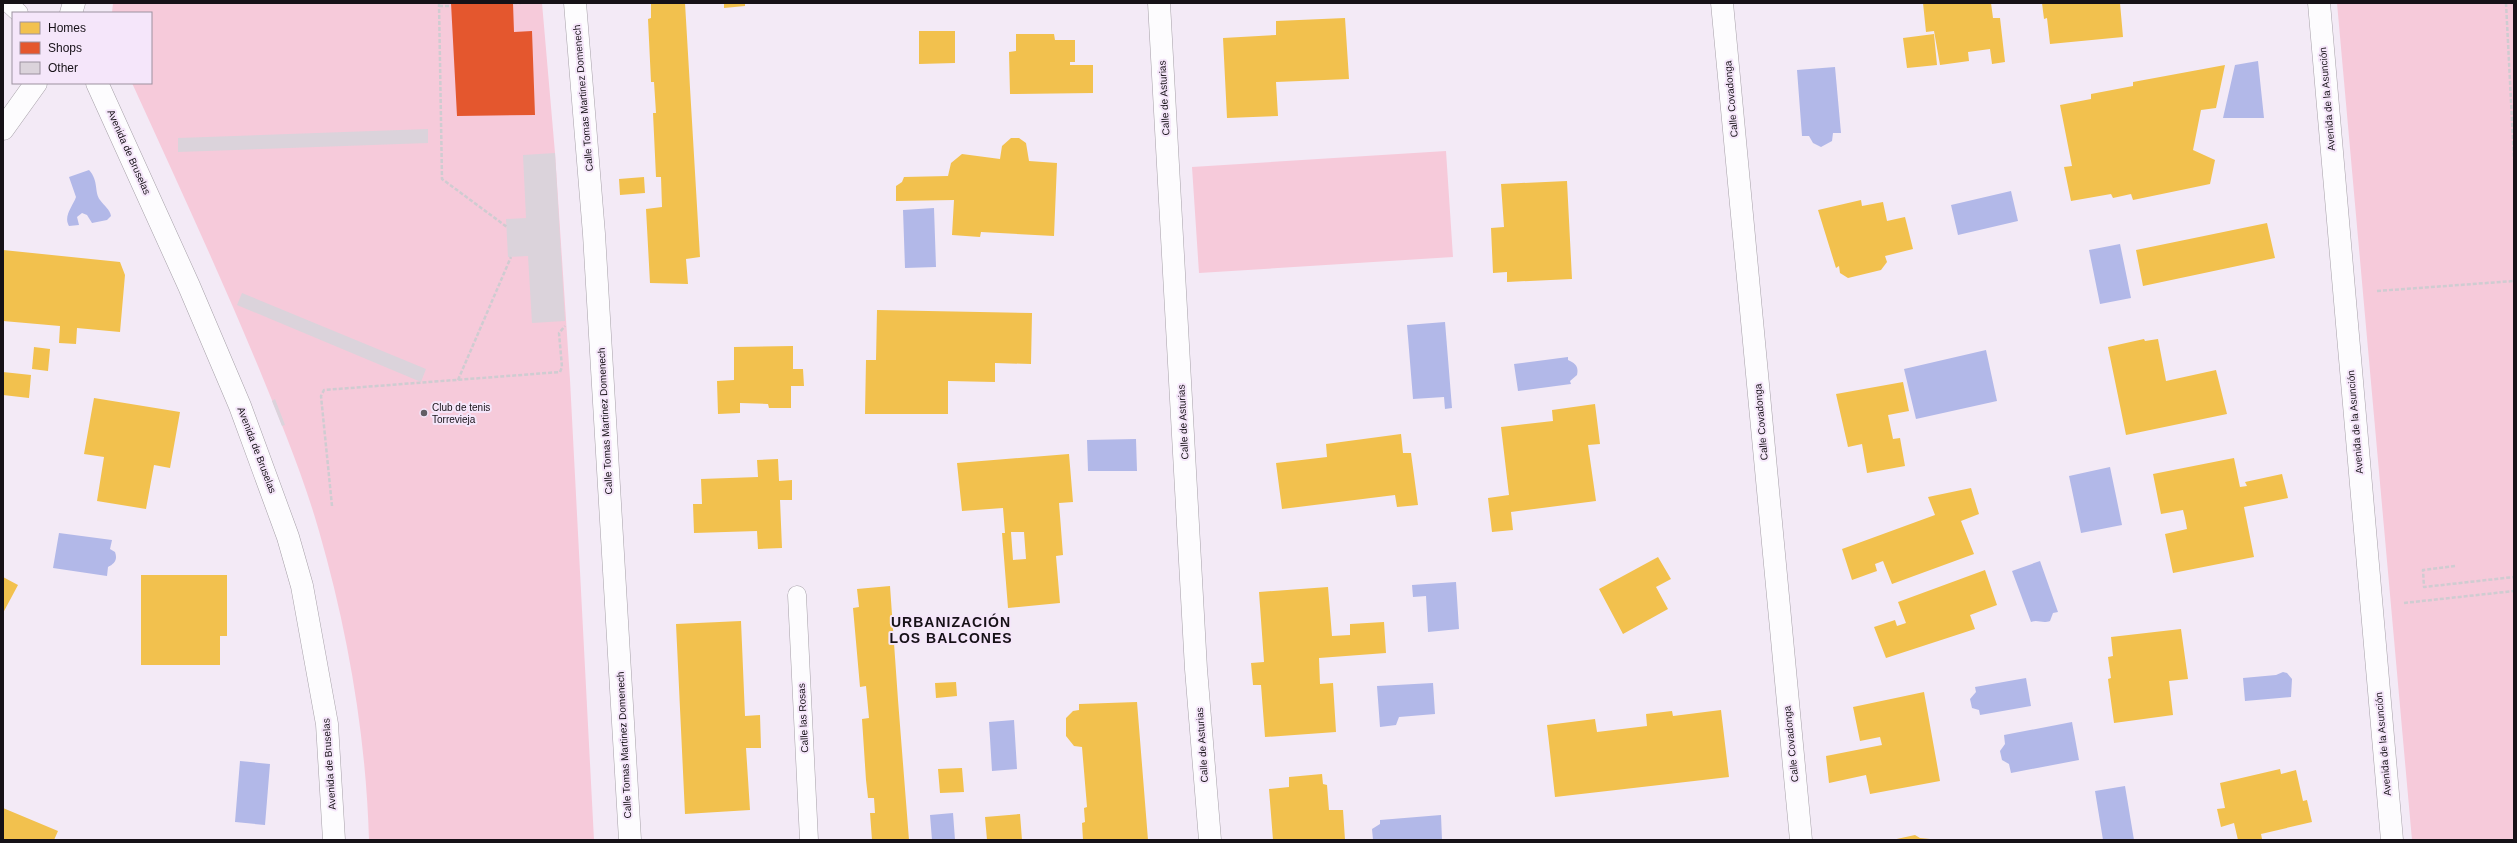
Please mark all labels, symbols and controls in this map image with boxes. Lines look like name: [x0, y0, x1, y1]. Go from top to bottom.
legend: [12, 12, 152, 84]
text: Homes: [48, 21, 86, 35]
street label: Calle Tomas Martinez Domenech: [571, 24, 595, 172]
text: Shops: [48, 41, 82, 55]
street label: Avenida de la Asunción: [2317, 47, 2337, 151]
street label: Calle de Asturias: [1157, 60, 1171, 136]
street label: Calle Covadonga: [1722, 60, 1740, 138]
text: Other: [48, 61, 78, 75]
street label: Avenida de Bruselas: [105, 108, 153, 196]
street label: Calle Tomas Martinez Domenech: [596, 347, 614, 495]
street label: Avenida de la Asunción: [2345, 370, 2365, 474]
street label: Calle Covadonga: [1752, 383, 1770, 461]
street label: Calle de Asturias: [1176, 384, 1190, 460]
place label: Club de tenis Torrevieja: [432, 402, 490, 425]
street label: Avenida de Bruselas: [235, 405, 279, 495]
marker: Club de tenis Torrevieja: [419, 408, 429, 418]
district label: URBANIZACIÓN LOS BALCONES: [889, 613, 1013, 646]
street label: Calle Tomas Martinez Domenech: [615, 671, 633, 819]
street label: Calle las Rosas: [796, 683, 810, 753]
street label: Avenida de la Asunción: [2373, 692, 2393, 796]
street label: Calle Covadonga: [1781, 705, 1800, 783]
street label: Calle de Asturias: [1194, 707, 1210, 783]
street label: Avenida de Bruselas: [320, 718, 338, 810]

